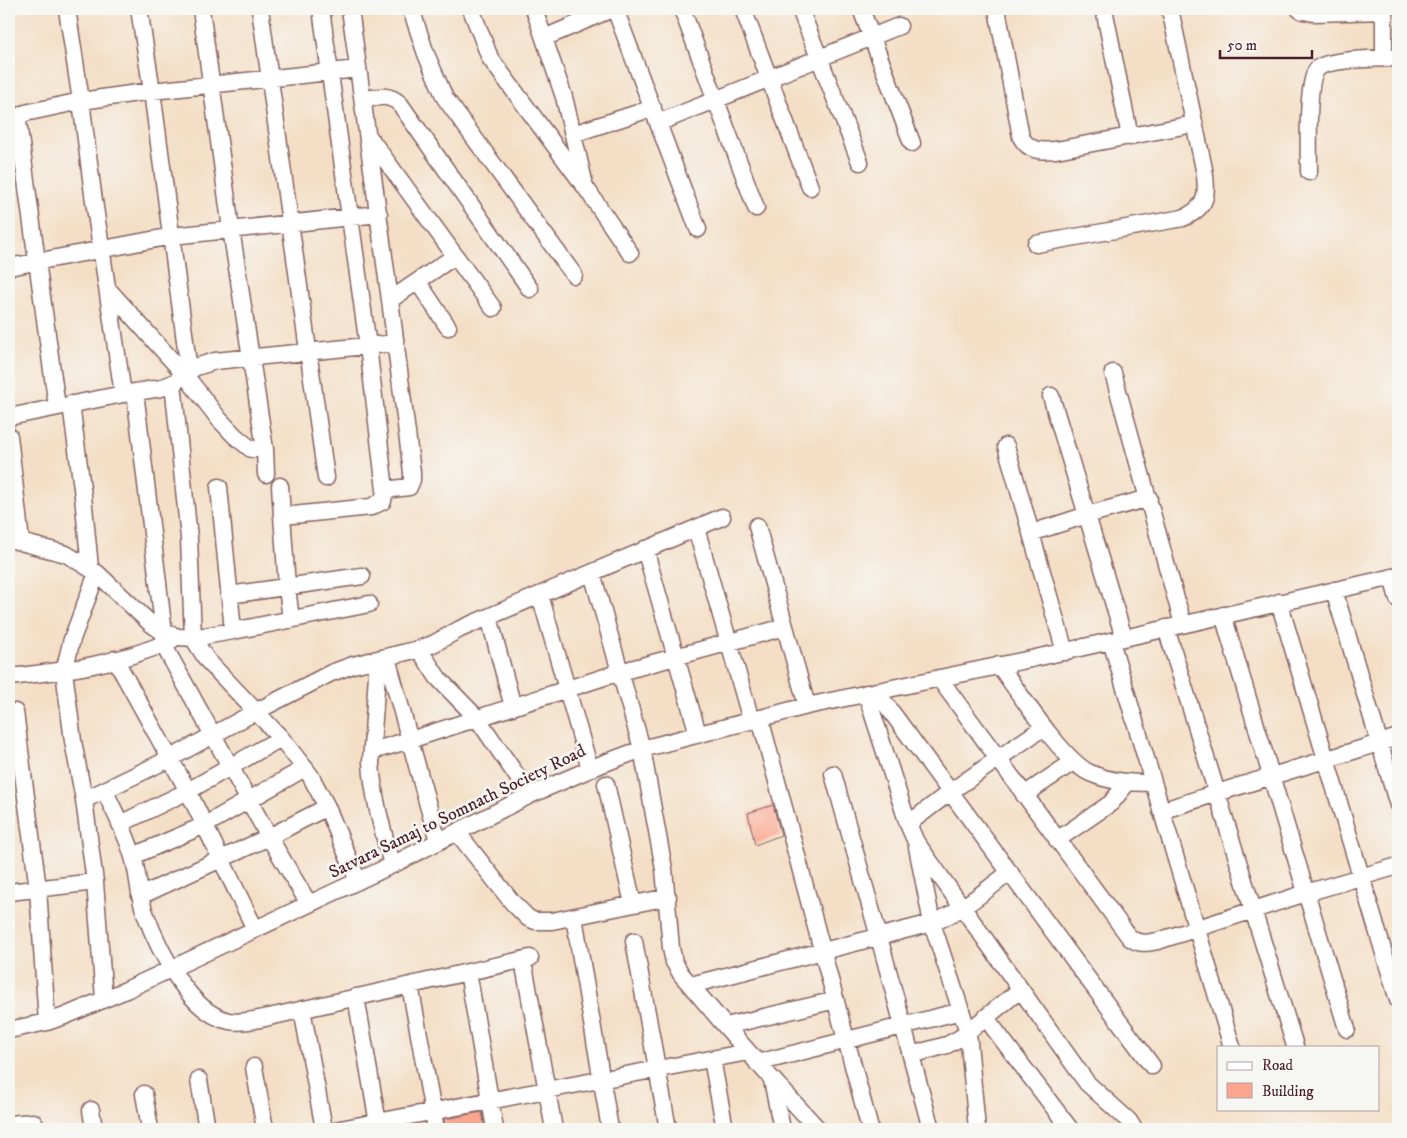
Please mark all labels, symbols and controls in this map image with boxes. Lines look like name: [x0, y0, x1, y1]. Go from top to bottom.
scale bar: [1220, 28, 1312, 60]
text: 50 m: [1227, 36, 1257, 55]
street label: Satvara Samaj to Somnath Society Road: [326, 740, 589, 884]
legend: [1217, 1046, 1380, 1110]
text: Road: [1262, 1056, 1294, 1075]
text: Building: [1262, 1082, 1314, 1101]

